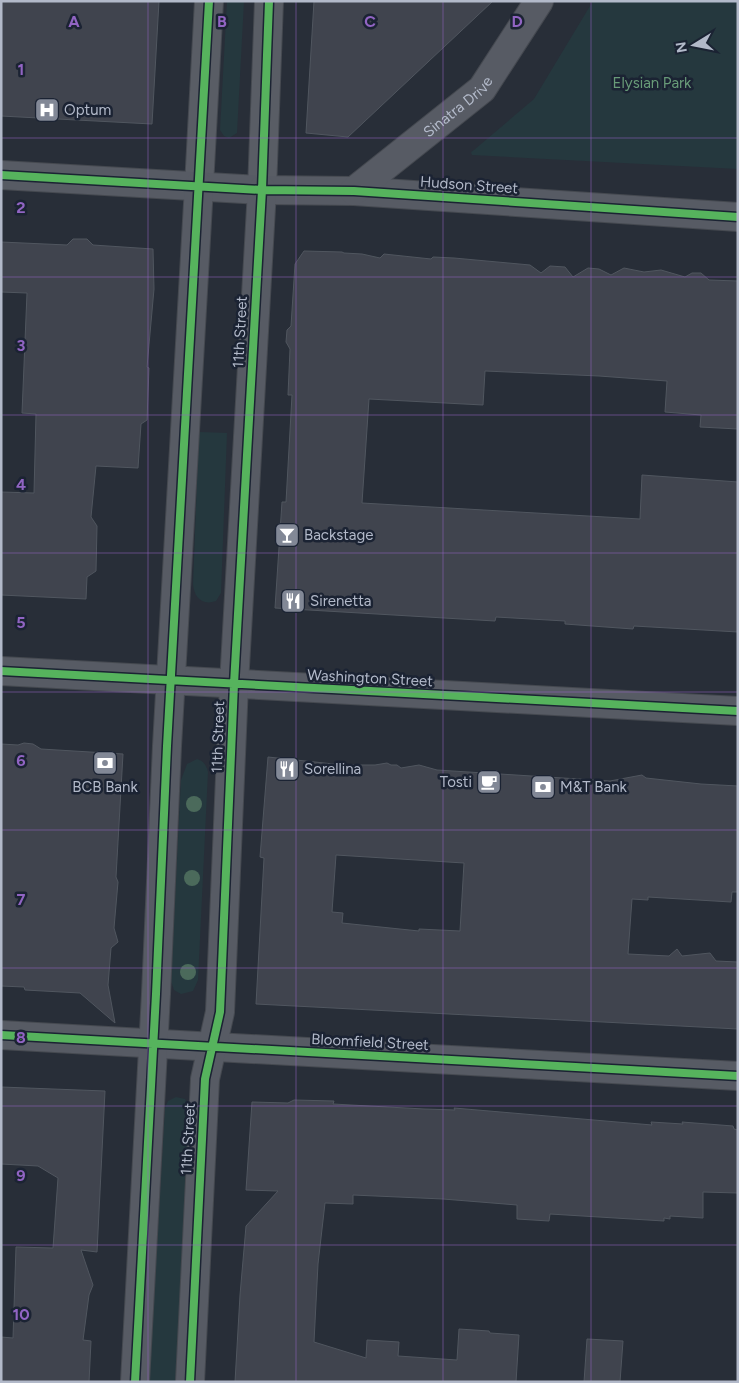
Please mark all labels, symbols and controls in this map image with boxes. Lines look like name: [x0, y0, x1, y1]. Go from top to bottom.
text: A: [68, 12, 80, 31]
text: B: [217, 12, 227, 31]
text: C: [364, 12, 376, 31]
text: D: [511, 12, 523, 31]
north arrow: [669, 20, 719, 70]
text: N: [672, 40, 691, 54]
text: 1: [18, 60, 24, 79]
street label: Sinatra Drive: [420, 73, 497, 141]
park label: Elysian Park: [613, 74, 692, 92]
hospital icon: Optum: [34, 97, 60, 123]
place label: Optum: [64, 101, 111, 119]
street label: Hudson Street: [419, 173, 519, 197]
text: 2: [16, 198, 26, 217]
street label: 11th Street: [229, 295, 251, 368]
text: 3: [17, 336, 26, 355]
text: 4: [16, 475, 26, 494]
bar icon: Backstage: [274, 522, 300, 548]
place label: Backstage: [304, 526, 373, 544]
restaurant icon: Sirenetta: [280, 588, 306, 614]
place label: Sirenetta: [310, 592, 371, 610]
text: 5: [16, 613, 26, 632]
street label: Washington Street: [307, 666, 434, 690]
street label: 11th Street: [208, 700, 228, 773]
bank icon: BCB Bank: [92, 750, 118, 776]
text: 6: [16, 751, 26, 770]
restaurant icon: Sorellina: [274, 756, 300, 782]
place label: Sorellina: [304, 760, 361, 778]
cafe icon: Tosti: [476, 769, 502, 795]
place label: Tosti: [440, 773, 472, 791]
bank icon: M&T Bank: [530, 774, 556, 800]
place label: BCB Bank: [72, 778, 138, 796]
place label: M&T Bank: [560, 778, 628, 796]
text: 7: [17, 890, 26, 909]
text: 8: [16, 1028, 26, 1047]
street label: Bloomfield Street: [311, 1030, 430, 1054]
street label: 11th Street: [177, 1102, 199, 1175]
text: 9: [16, 1166, 26, 1185]
text: 10: [12, 1305, 30, 1324]

